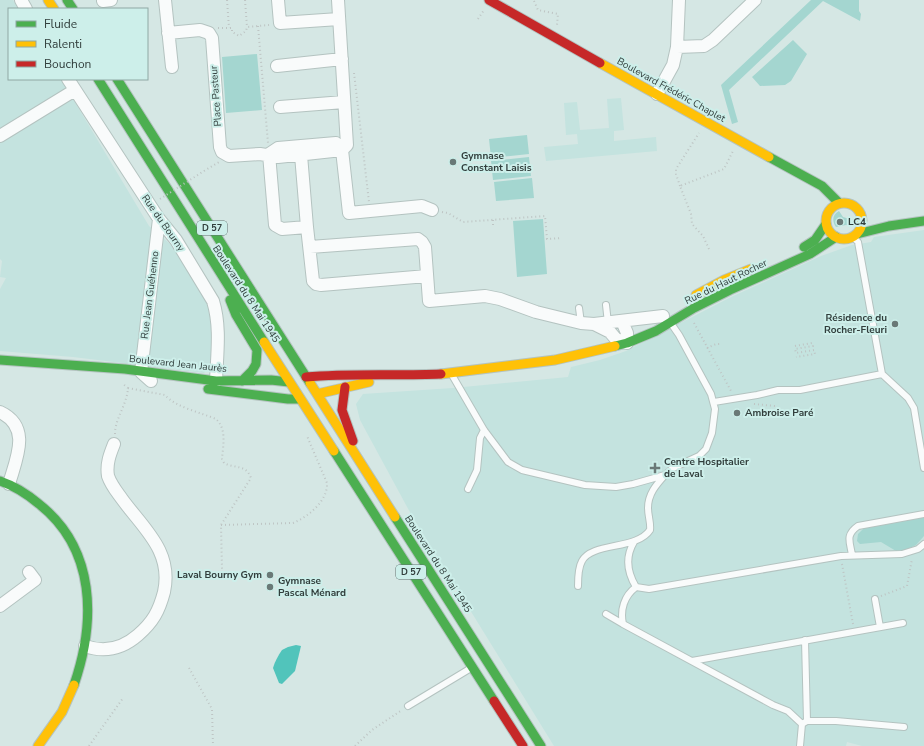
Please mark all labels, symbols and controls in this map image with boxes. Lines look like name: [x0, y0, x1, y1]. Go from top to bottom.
legend: [8, 8, 148, 80]
text: Fluide: [44, 16, 77, 32]
text: Ralenti: [44, 36, 82, 52]
street label: Boulevard Frédéric Chaplet: [614, 54, 728, 126]
text: Bouchon: [44, 56, 91, 72]
street label: Place Pasteur: [207, 65, 225, 127]
place label: Gymnase Constant Laisis: [461, 149, 532, 175]
marker: Gymnase Constant Laisis: [448, 157, 458, 167]
street label: Rue du Bourny: [138, 192, 188, 255]
place label: LC4: [848, 215, 866, 229]
marker: LC4: [835, 217, 845, 227]
road number: D 57: [197, 221, 227, 235]
street label: Boulevard du 8 Mai 1945: [209, 243, 283, 345]
street label: Rue Jean Guéhenno: [138, 250, 162, 340]
street label: Rue du Haut Rocher: [682, 256, 770, 308]
place label: Résidence du Rocher-Fleuri: [824, 311, 887, 337]
marker: Résidence du Rocher-Fleuri: [890, 319, 900, 329]
street label: Boulevard Jean Jaurès: [128, 352, 228, 376]
place label: Ambroise Paré: [745, 406, 814, 420]
marker: Ambroise Paré: [732, 408, 742, 418]
place label: Centre Hospitalier de Laval: [664, 455, 749, 481]
marker: Centre Hospitalier de Laval: [649, 462, 661, 474]
street label: Boulevard du 8 Mai 1945: [401, 513, 475, 615]
road number: D 57: [396, 565, 426, 579]
place label: Laval Bourny Gym: [177, 568, 262, 582]
marker: Laval Bourny Gym: [265, 570, 275, 580]
place label: Gymnase Pascal Ménard: [278, 574, 346, 600]
marker: Gymnase Pascal Ménard: [265, 582, 275, 592]

